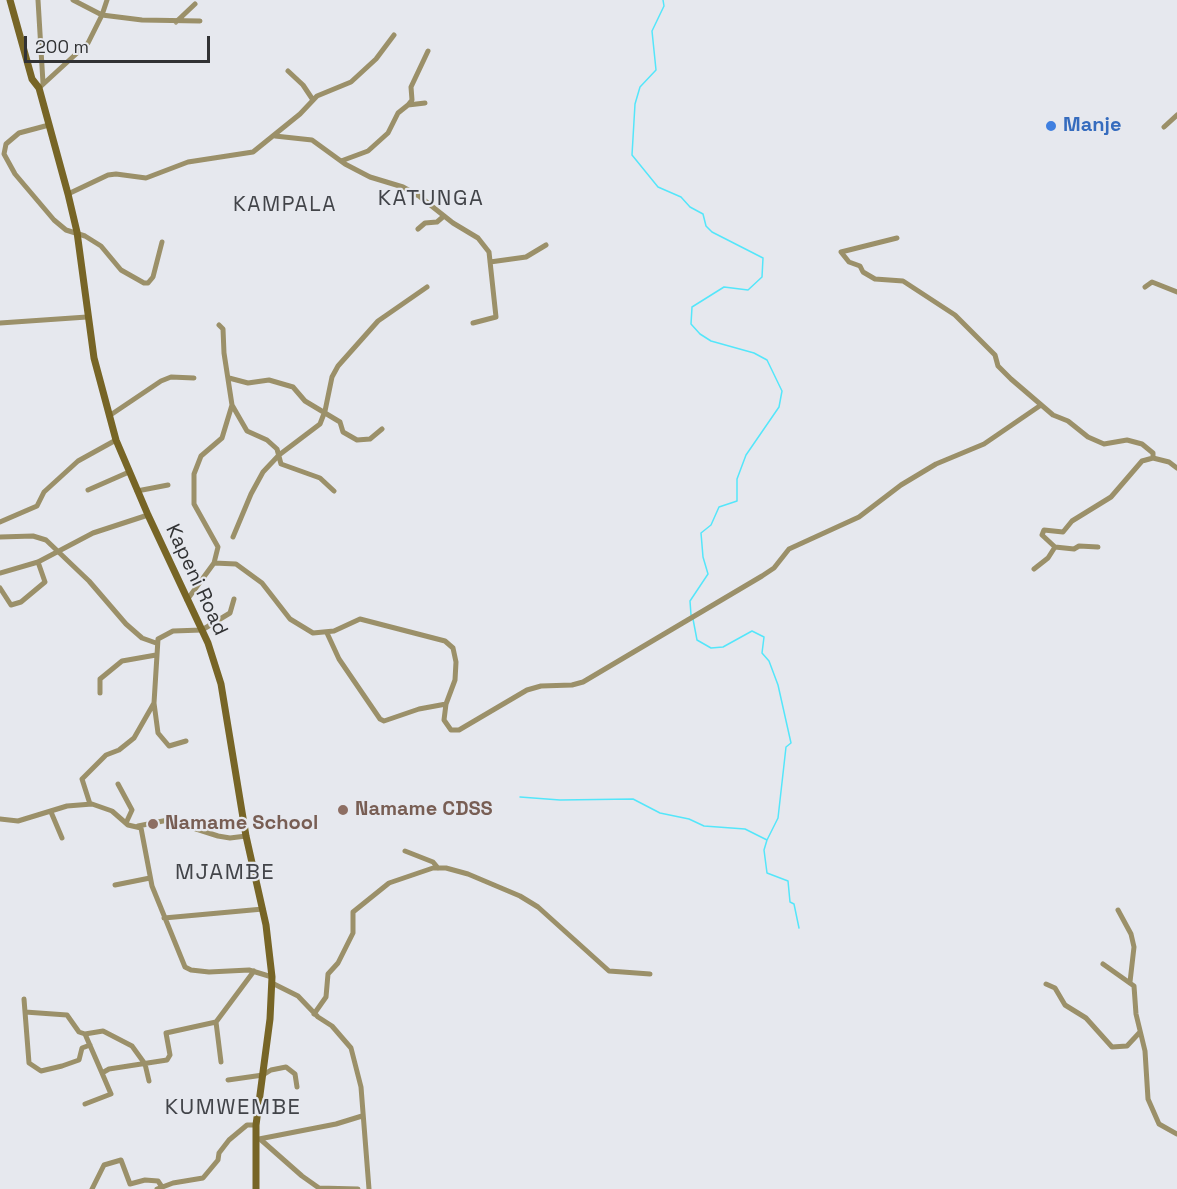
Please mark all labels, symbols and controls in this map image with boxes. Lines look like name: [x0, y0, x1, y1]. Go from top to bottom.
scale bar: [27, 24, 213, 62]
text: 200 m: [35, 35, 89, 58]
place label: Manje: [1063, 114, 1121, 138]
marker: Manje: [1044, 119, 1058, 133]
district label: KATUNGA: [378, 186, 484, 212]
district label: KAMPALA: [233, 192, 337, 218]
street label: Kapeni Road: [160, 521, 232, 639]
place label: Namame CDSS: [355, 798, 493, 822]
marker: Namame CDSS: [336, 803, 350, 817]
place label: Namame School: [165, 812, 318, 836]
marker: Namame School: [146, 817, 160, 831]
district label: MJAMBE: [175, 860, 275, 886]
district label: KUMWEMBE: [165, 1095, 301, 1121]

